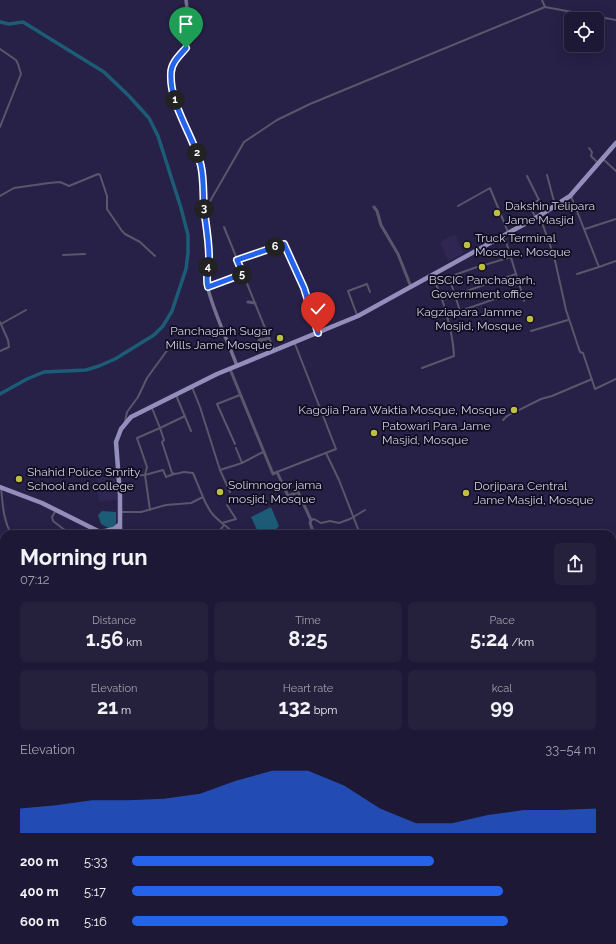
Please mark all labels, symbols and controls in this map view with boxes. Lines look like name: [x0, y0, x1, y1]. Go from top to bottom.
pin: [169, 7.0, 203, 48]
map controls: [564, 12, 604, 52]
button: locate: [564, 12, 604, 52]
icon: arrive: [175, 13, 197, 35]
pin: 1: [165, 90, 185, 110]
text: 1: [172, 93, 178, 106]
pin: 2: [187, 143, 207, 163]
text: 2: [194, 146, 200, 159]
pin: 3: [194, 199, 214, 219]
place label: Dakshin Telipara Jame Masjid: [505, 199, 595, 227]
text: 3: [201, 202, 207, 215]
marker: Dakshin Telipara Jame Masjid: [492, 208, 502, 218]
place label: Truck Terminal Mosque, Mosque: [475, 231, 571, 259]
pin: 6: [265, 237, 285, 257]
text: 6: [272, 240, 278, 253]
marker: Truck Terminal Mosque, Mosque: [462, 240, 472, 250]
pin: 4: [198, 257, 218, 277]
text: 4: [205, 260, 211, 273]
marker: BSCIC Panchagarh, Government office: [477, 262, 487, 272]
pin: 5: [232, 265, 252, 285]
text: 5: [239, 268, 245, 281]
place label: BSCIC Panchagarh, Government office: [429, 273, 535, 301]
pin: [301, 292, 335, 333]
icon: check: [307, 298, 329, 320]
place label: Kagziapara Jamme Mosjid, Mosque: [417, 305, 522, 333]
marker: Kagziapara Jamme Mosjid, Mosque: [525, 314, 535, 324]
place label: Panchagarh Sugar Mills Jame Mosque: [166, 324, 273, 352]
marker: Panchagarh Sugar Mills Jame Mosque: [275, 333, 285, 343]
place label: Kagojia Para Waktia Mosque, Mosque: [298, 403, 506, 417]
marker: Kagojia Para Waktia Mosque, Mosque: [509, 405, 519, 415]
place label: Patowari Para Jame Masjid, Mosque: [382, 419, 490, 447]
marker: Patowari Para Jame Masjid, Mosque: [369, 428, 379, 438]
place label: Shahid Police Smrity School and college: [27, 465, 141, 493]
marker: Shahid Police Smrity School and college: [14, 474, 24, 484]
place label: Solimnogor jama mosjid, Mosque: [228, 478, 322, 506]
place label: Dorjipara Central Jame Masjid, Mosque: [474, 479, 594, 507]
marker: Solimnogor jama mosjid, Mosque: [215, 487, 225, 497]
marker: Dorjipara Central Jame Masjid, Mosque: [461, 488, 471, 498]
button: share: [554, 543, 596, 585]
text: Morning run: [20, 544, 148, 570]
text: 07:12: [20, 572, 50, 587]
text: Distance: [92, 614, 136, 627]
text: Time: [295, 614, 321, 627]
text: Pace: [489, 614, 515, 627]
text: 1.56: [86, 627, 123, 651]
text: 8:25: [288, 627, 328, 651]
text: 5:24: [470, 627, 509, 651]
text: km: [123, 636, 142, 649]
text: /km: [509, 636, 534, 649]
text: Elevation: [91, 682, 137, 695]
text: Heart rate: [283, 682, 333, 695]
text: kcal: [492, 682, 512, 695]
text: 21: [97, 695, 118, 719]
text: 132: [279, 695, 311, 719]
text: 99: [490, 695, 514, 719]
text: m: [118, 704, 131, 717]
text: bpm: [311, 704, 337, 717]
text: Elevation: [20, 742, 75, 757]
text: 33–54 m: [545, 742, 596, 757]
text: 200 m: [20, 854, 59, 869]
text: 5:33: [84, 854, 107, 869]
text: 400 m: [20, 884, 59, 899]
text: 5:17: [84, 884, 106, 899]
text: 600 m: [20, 914, 59, 929]
text: 5:16: [84, 914, 107, 929]

